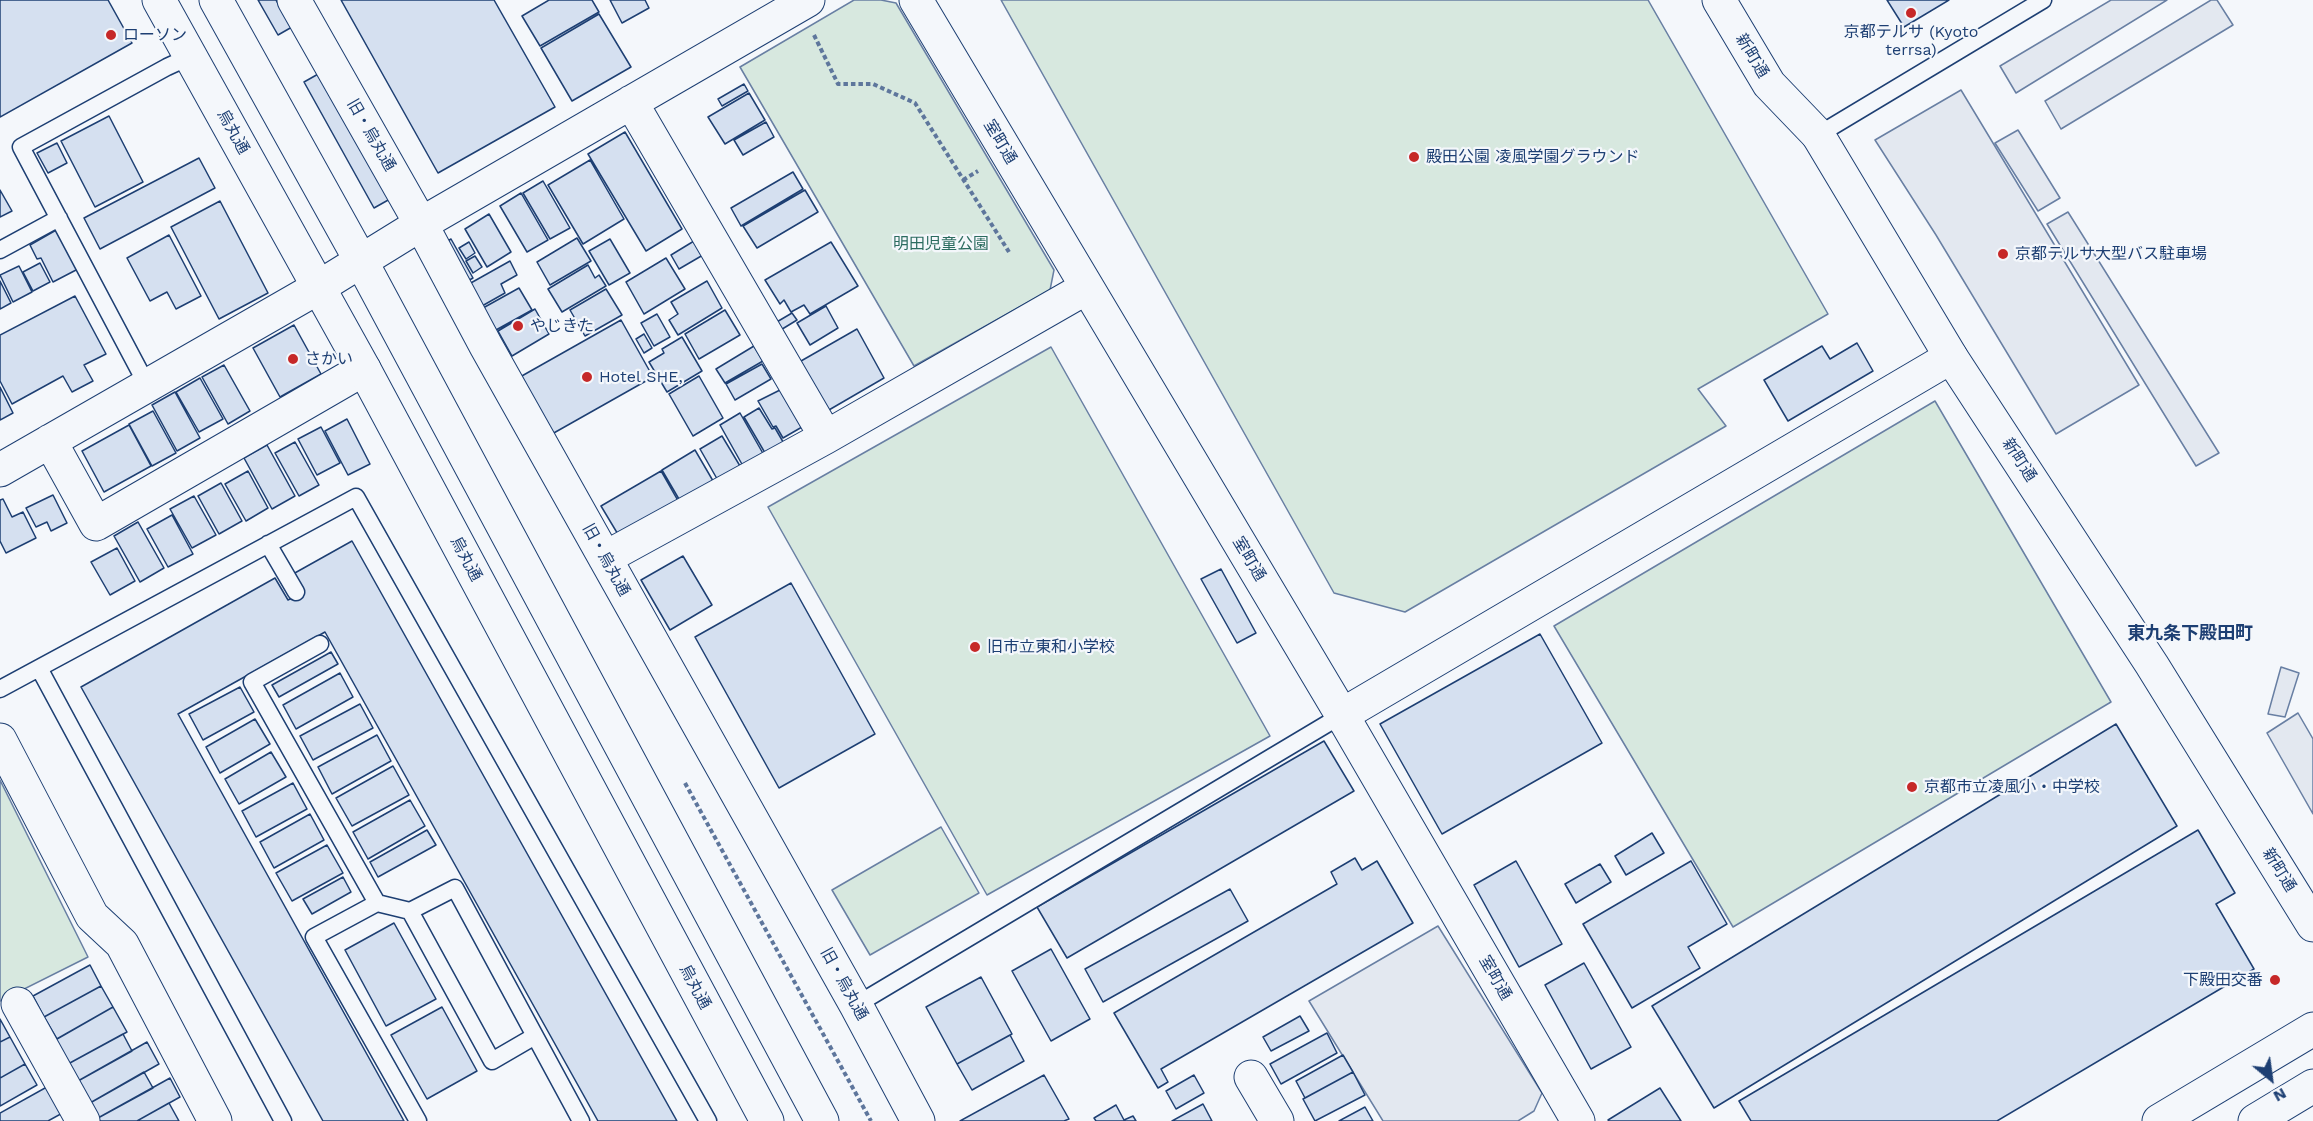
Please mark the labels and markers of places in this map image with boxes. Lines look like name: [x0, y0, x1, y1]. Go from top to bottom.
marker: 京都テルサ (Kyoto terrsa): [1904, 6, 1918, 20]
place label: 京都テルサ (Kyoto terrsa): [1844, 22, 1978, 60]
place label: ローソン: [123, 25, 187, 45]
marker: ローソン: [104, 28, 118, 42]
place label: 殿田公園 凌風学園グラウンド: [1426, 147, 1639, 167]
marker: 殿田公園 凌風学園グラウンド: [1407, 150, 1421, 164]
place label: 京都テルサ大型バス駐車場: [2015, 244, 2207, 264]
marker: 京都テルサ大型バス駐車場: [1996, 247, 2010, 261]
place label: やじきた: [530, 316, 594, 336]
marker: やじきた: [511, 319, 525, 333]
place label: さかい: [305, 349, 353, 369]
marker: さかい: [286, 352, 300, 366]
place label: Hotel SHE,: [599, 367, 683, 387]
marker: Hotel SHE,: [580, 370, 594, 384]
place label: 旧市立東和小学校: [987, 637, 1115, 657]
marker: 旧市立東和小学校: [968, 640, 982, 654]
place label: 京都市立凌風小・中学校: [1924, 777, 2100, 797]
marker: 京都市立凌風小・中学校: [1905, 780, 1919, 794]
place label: 下殿田交番: [2183, 970, 2263, 990]
marker: 下殿田交番: [2268, 973, 2282, 987]

